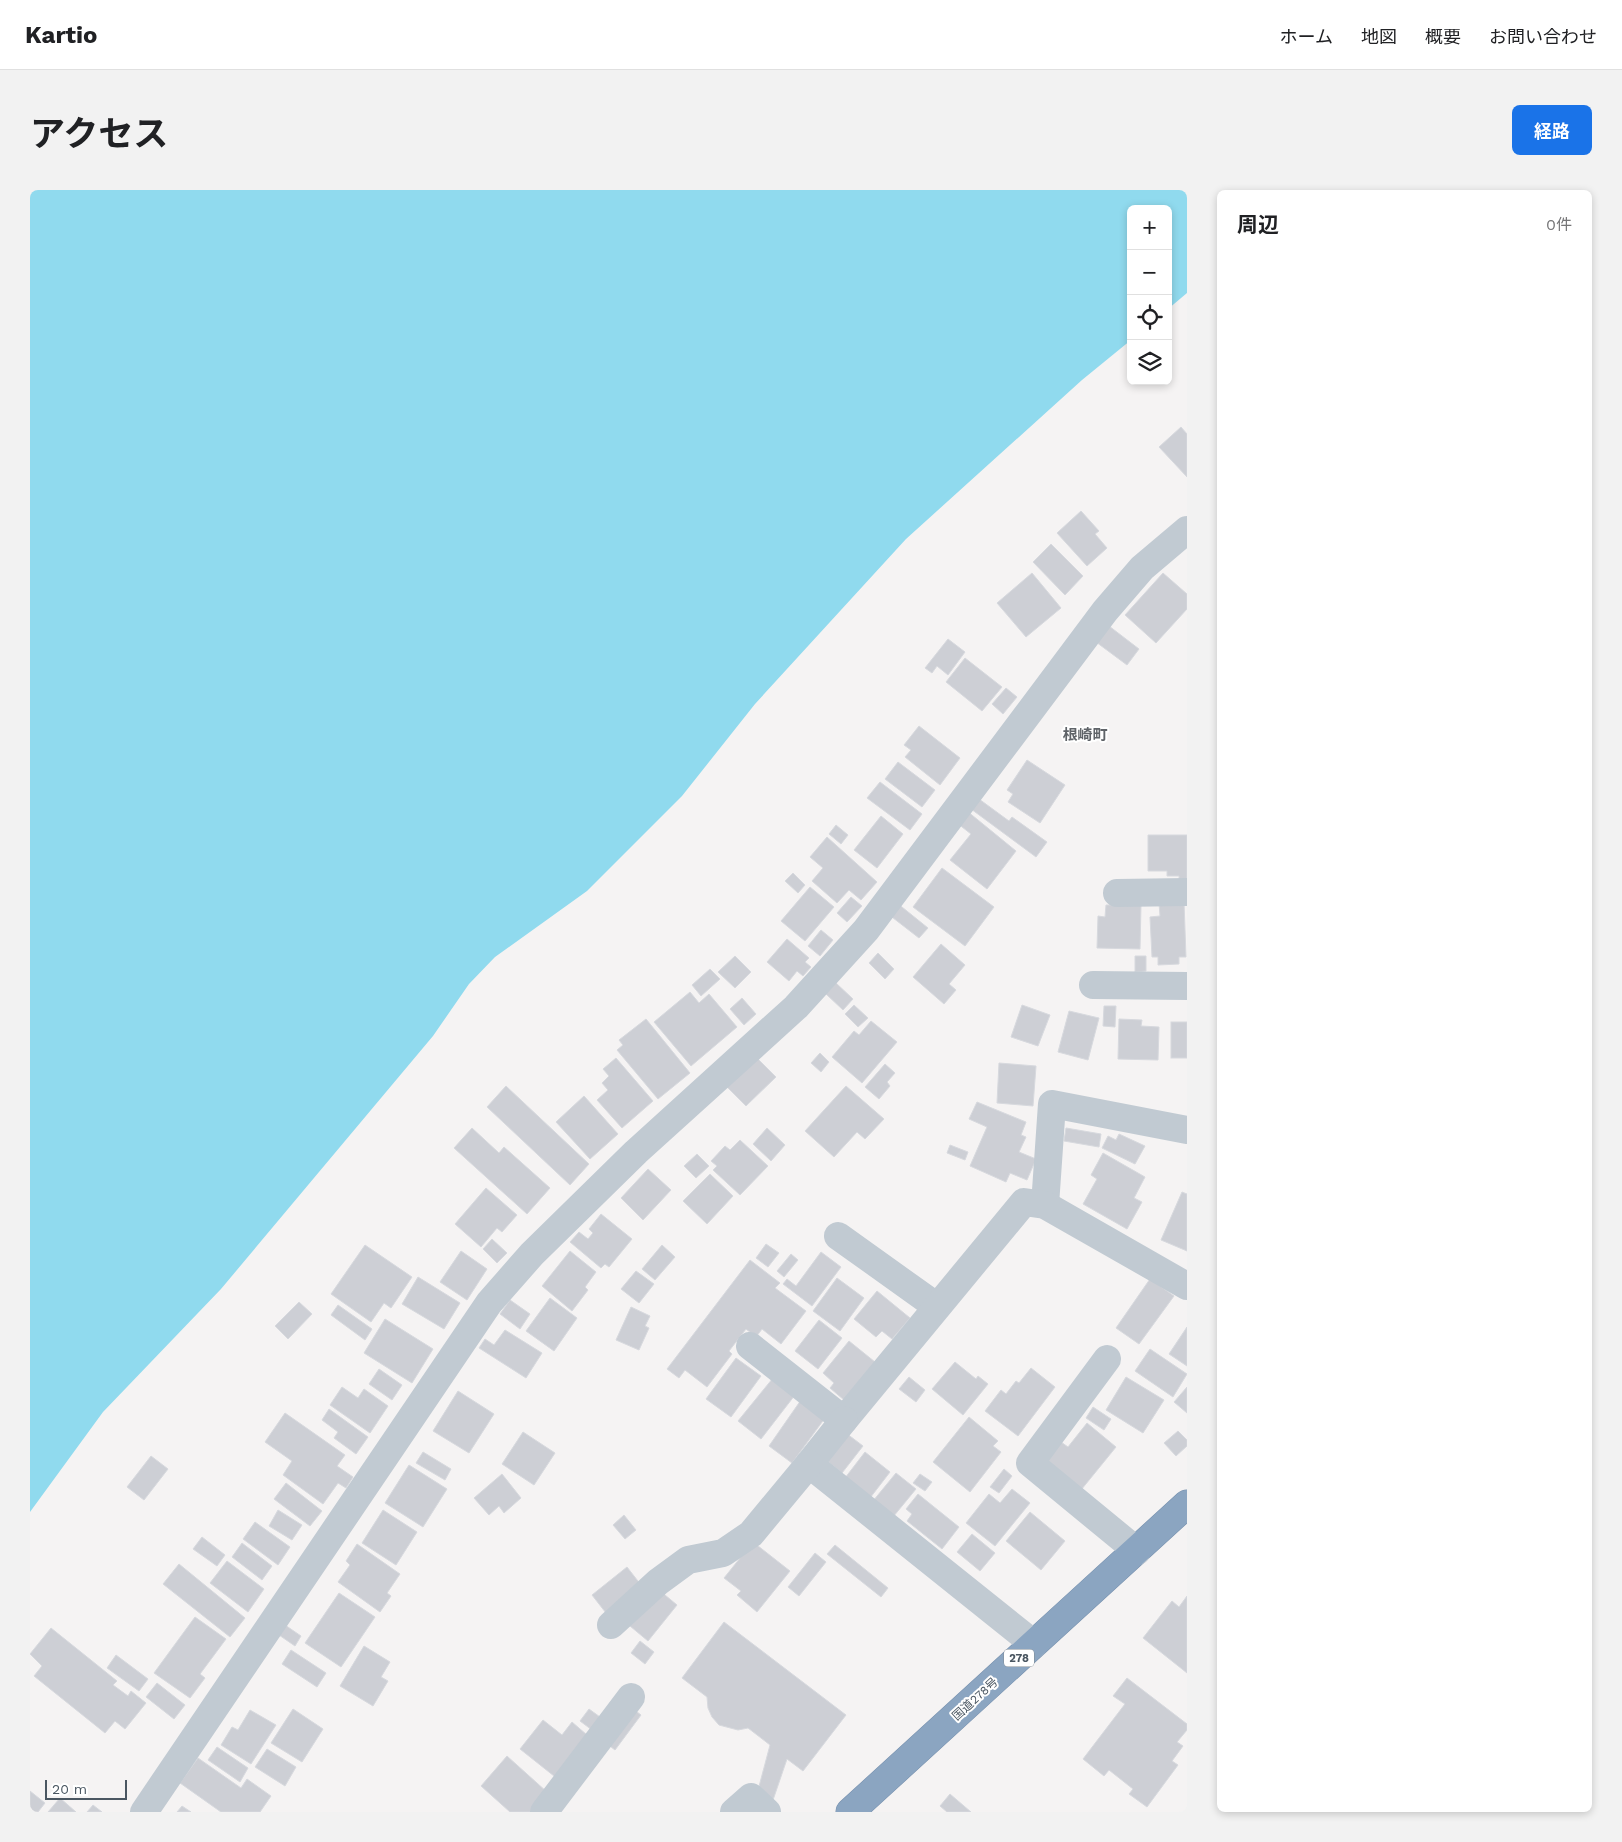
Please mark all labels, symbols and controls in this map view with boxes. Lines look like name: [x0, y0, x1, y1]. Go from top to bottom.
text: Kartio: [25, 21, 97, 49]
text: ホーム: [1280, 26, 1333, 47]
text: 地図: [1361, 26, 1397, 47]
text: 概要: [1425, 26, 1461, 47]
text: お問い合わせ: [1489, 26, 1597, 47]
button: 経路: [1512, 105, 1592, 155]
text: アクセス: [30, 113, 168, 155]
map controls: [1127, 205, 1172, 385]
button: +: [1127, 205, 1172, 250]
text: 周辺: [1237, 212, 1279, 237]
text: 0件: [1546, 215, 1572, 234]
button: −: [1127, 250, 1172, 295]
button: locate: [1127, 295, 1172, 340]
button: layers: [1127, 340, 1172, 385]
district label: 根崎町: [1062, 726, 1108, 744]
road number: 278: [1004, 1650, 1034, 1666]
street label: 国道278号: [949, 1675, 1001, 1723]
scale bar: [45, 1777, 128, 1800]
text: 20 m: [52, 1781, 87, 1797]

